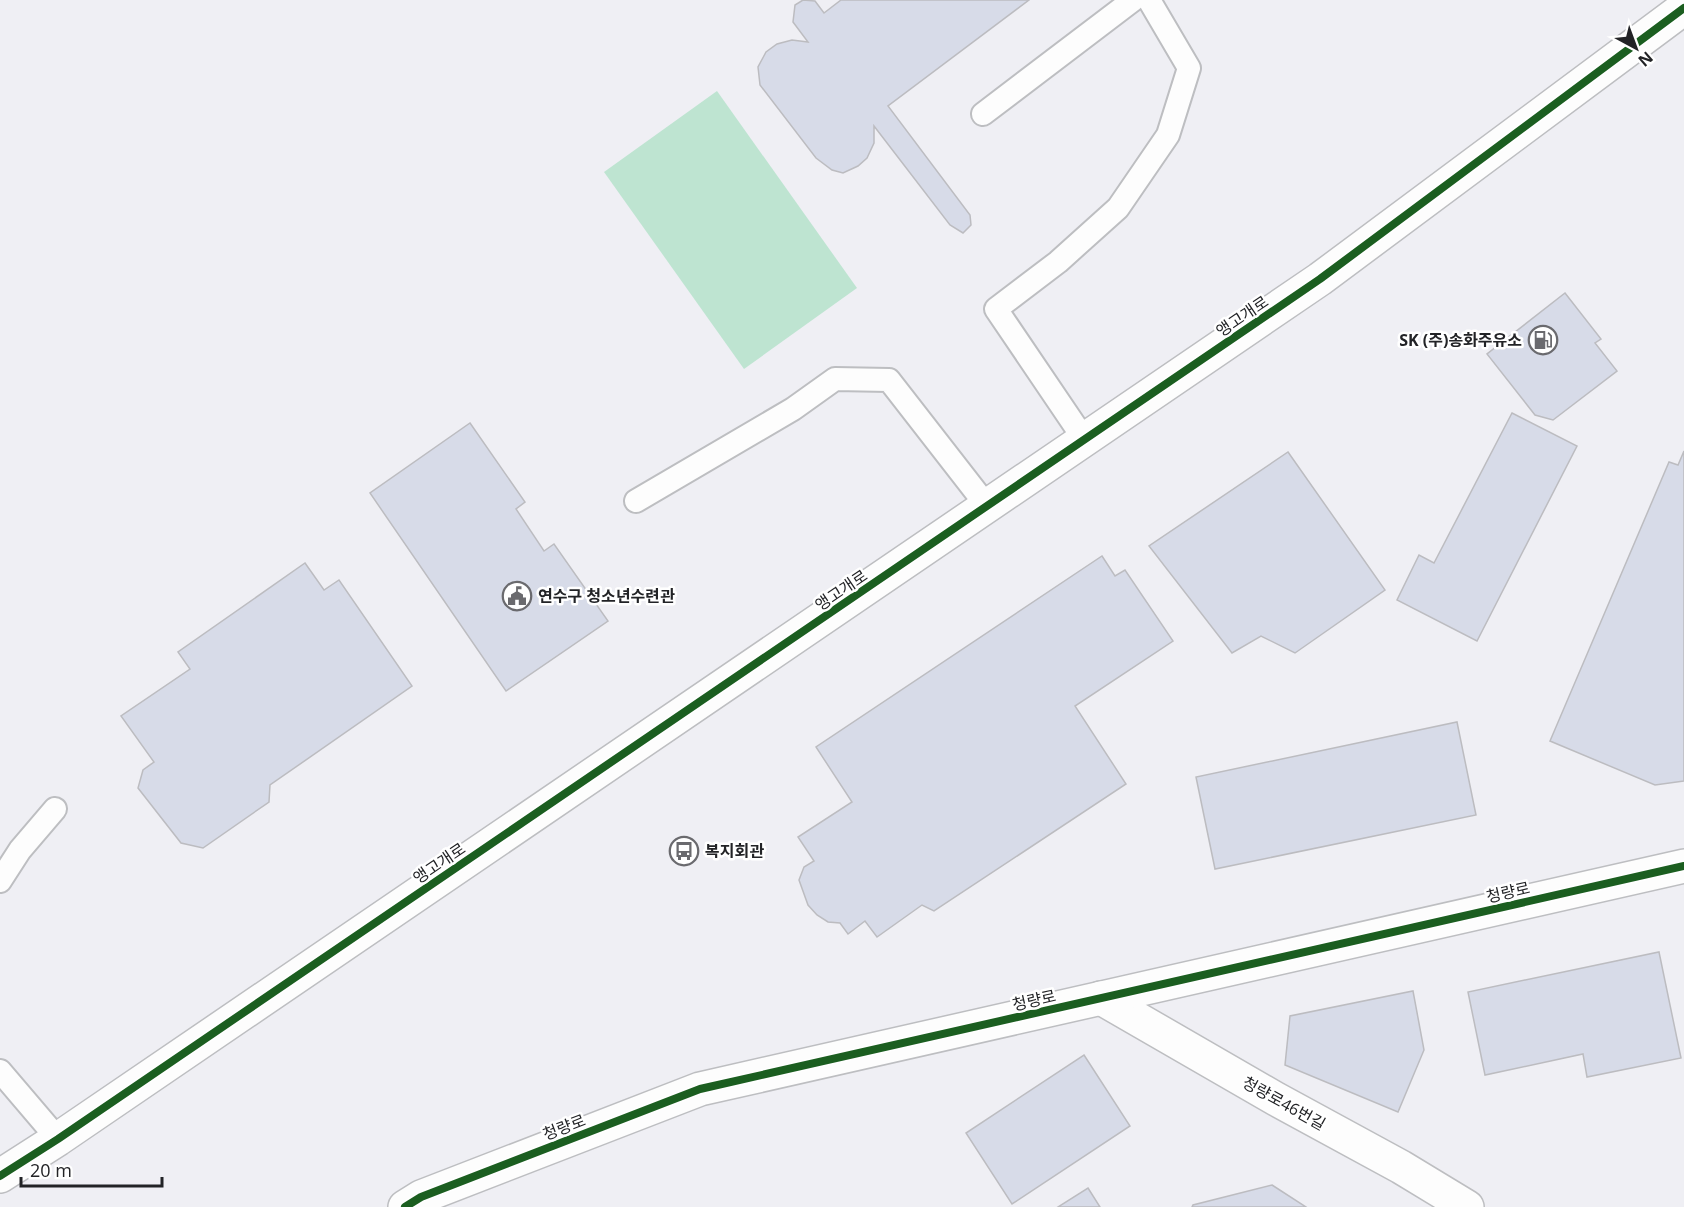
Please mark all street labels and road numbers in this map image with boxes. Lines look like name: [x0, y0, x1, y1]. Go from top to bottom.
street label: 앵고개로: [1211, 290, 1273, 342]
street label: 앵고개로: [810, 564, 872, 616]
street label: 앵고개로: [408, 837, 470, 889]
street label: 청량로: [1484, 876, 1532, 908]
street label: 청량로: [1010, 984, 1058, 1016]
street label: 청량로46번길: [1238, 1071, 1330, 1135]
street label: 청량로: [539, 1109, 589, 1145]

